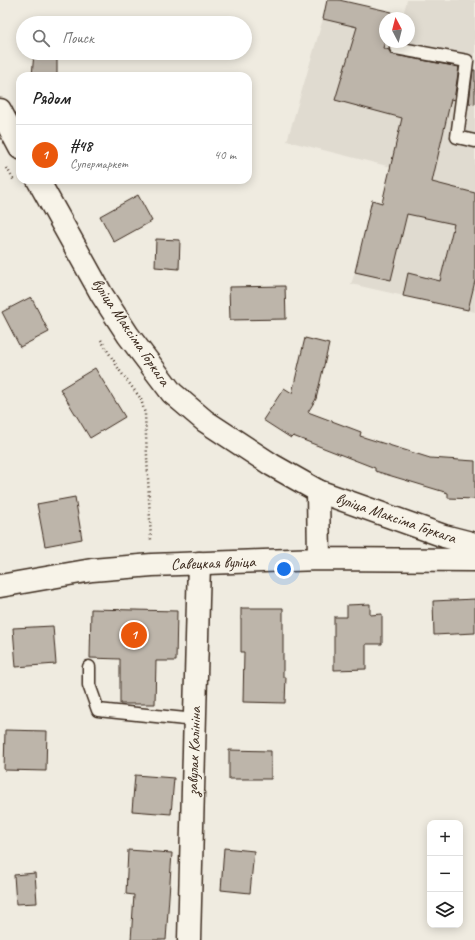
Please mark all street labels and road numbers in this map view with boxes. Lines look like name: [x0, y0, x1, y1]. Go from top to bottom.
street label: вуліца Максіма Горкага: [88, 274, 175, 391]
street label: вуліца Максіма Горкага: [333, 488, 460, 548]
street label: Савецкая вуліца: [170, 551, 257, 574]
street label: завулак Калініна: [182, 705, 206, 798]

